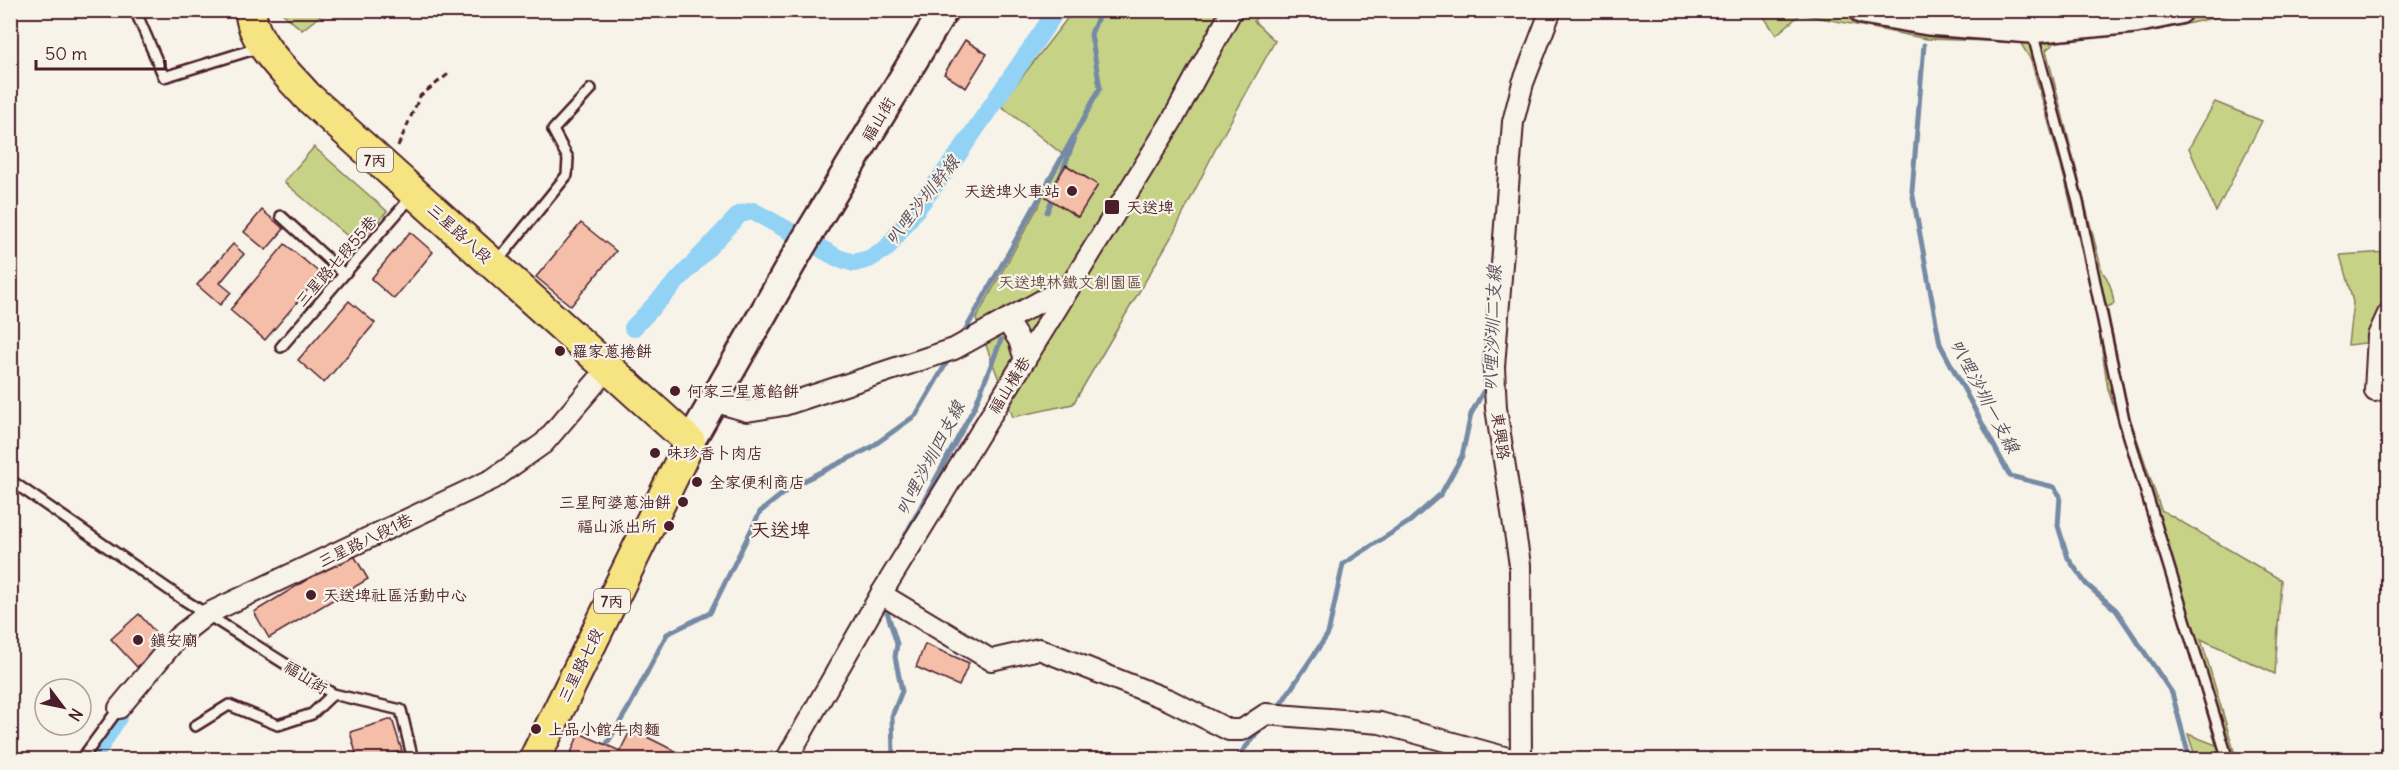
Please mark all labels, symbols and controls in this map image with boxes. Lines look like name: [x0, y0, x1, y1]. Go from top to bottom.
scale bar: [36, 33, 165, 71]
text: 50 m: [45, 42, 87, 65]
street label: 福山街: [857, 93, 899, 145]
road number: 7丙: [357, 148, 393, 172]
water label: 叭哩沙圳幹線: [880, 150, 965, 250]
place label: 天送埤火車站: [964, 181, 1060, 201]
marker: 天送埤火車站: [1065, 184, 1079, 198]
place label: 天送埤: [1126, 197, 1174, 217]
marker: 天送埤: [1103, 198, 1121, 216]
street label: 三星路八段: [424, 199, 496, 267]
street label: 三星路七段55巷: [291, 211, 381, 311]
water label: 叭哩沙圳二支線: [1478, 264, 1506, 391]
park label: 天送埤林鐵文創園區: [998, 272, 1142, 292]
water label: 叭哩沙圳一支線: [1945, 335, 2025, 458]
place label: 羅家蔥捲餅: [572, 341, 652, 361]
marker: 羅家蔥捲餅: [553, 344, 567, 358]
street label: 福山橫巷: [984, 353, 1034, 417]
place label: 何家三星蔥餡餅: [687, 381, 799, 401]
marker: 何家三星蔥餡餅: [668, 384, 682, 398]
water label: 叭哩沙圳四支線: [890, 396, 970, 519]
street label: 東興路: [1488, 411, 1514, 461]
place label: 味珍香卜肉店: [667, 443, 763, 463]
marker: 味珍香卜肉店: [648, 446, 662, 460]
place label: 全家便利商店: [709, 472, 805, 492]
marker: 全家便利商店: [690, 475, 704, 489]
place label: 三星阿婆蔥油餅: [559, 492, 671, 512]
marker: 三星阿婆蔥油餅: [676, 495, 690, 509]
street label: 三星路八段1巷: [315, 509, 415, 571]
place label: 福山派出所: [577, 516, 657, 536]
district label: 天送埤: [750, 517, 810, 542]
marker: 福山派出所: [662, 519, 676, 533]
place label: 天送埤社區活動中心: [323, 585, 467, 605]
marker: 天送埤社區活動中心: [304, 588, 318, 602]
road number: 7丙: [594, 589, 630, 613]
street label: 三星路七段: [553, 625, 607, 705]
place label: 鎮安廟: [150, 630, 198, 650]
marker: 鎮安廟: [131, 633, 145, 647]
street label: 福山街: [280, 656, 332, 698]
north arrow: [33, 677, 93, 737]
text: N: [64, 705, 87, 725]
place label: 上品小館牛肉麵: [548, 719, 660, 739]
marker: 上品小館牛肉麵: [529, 722, 543, 736]

